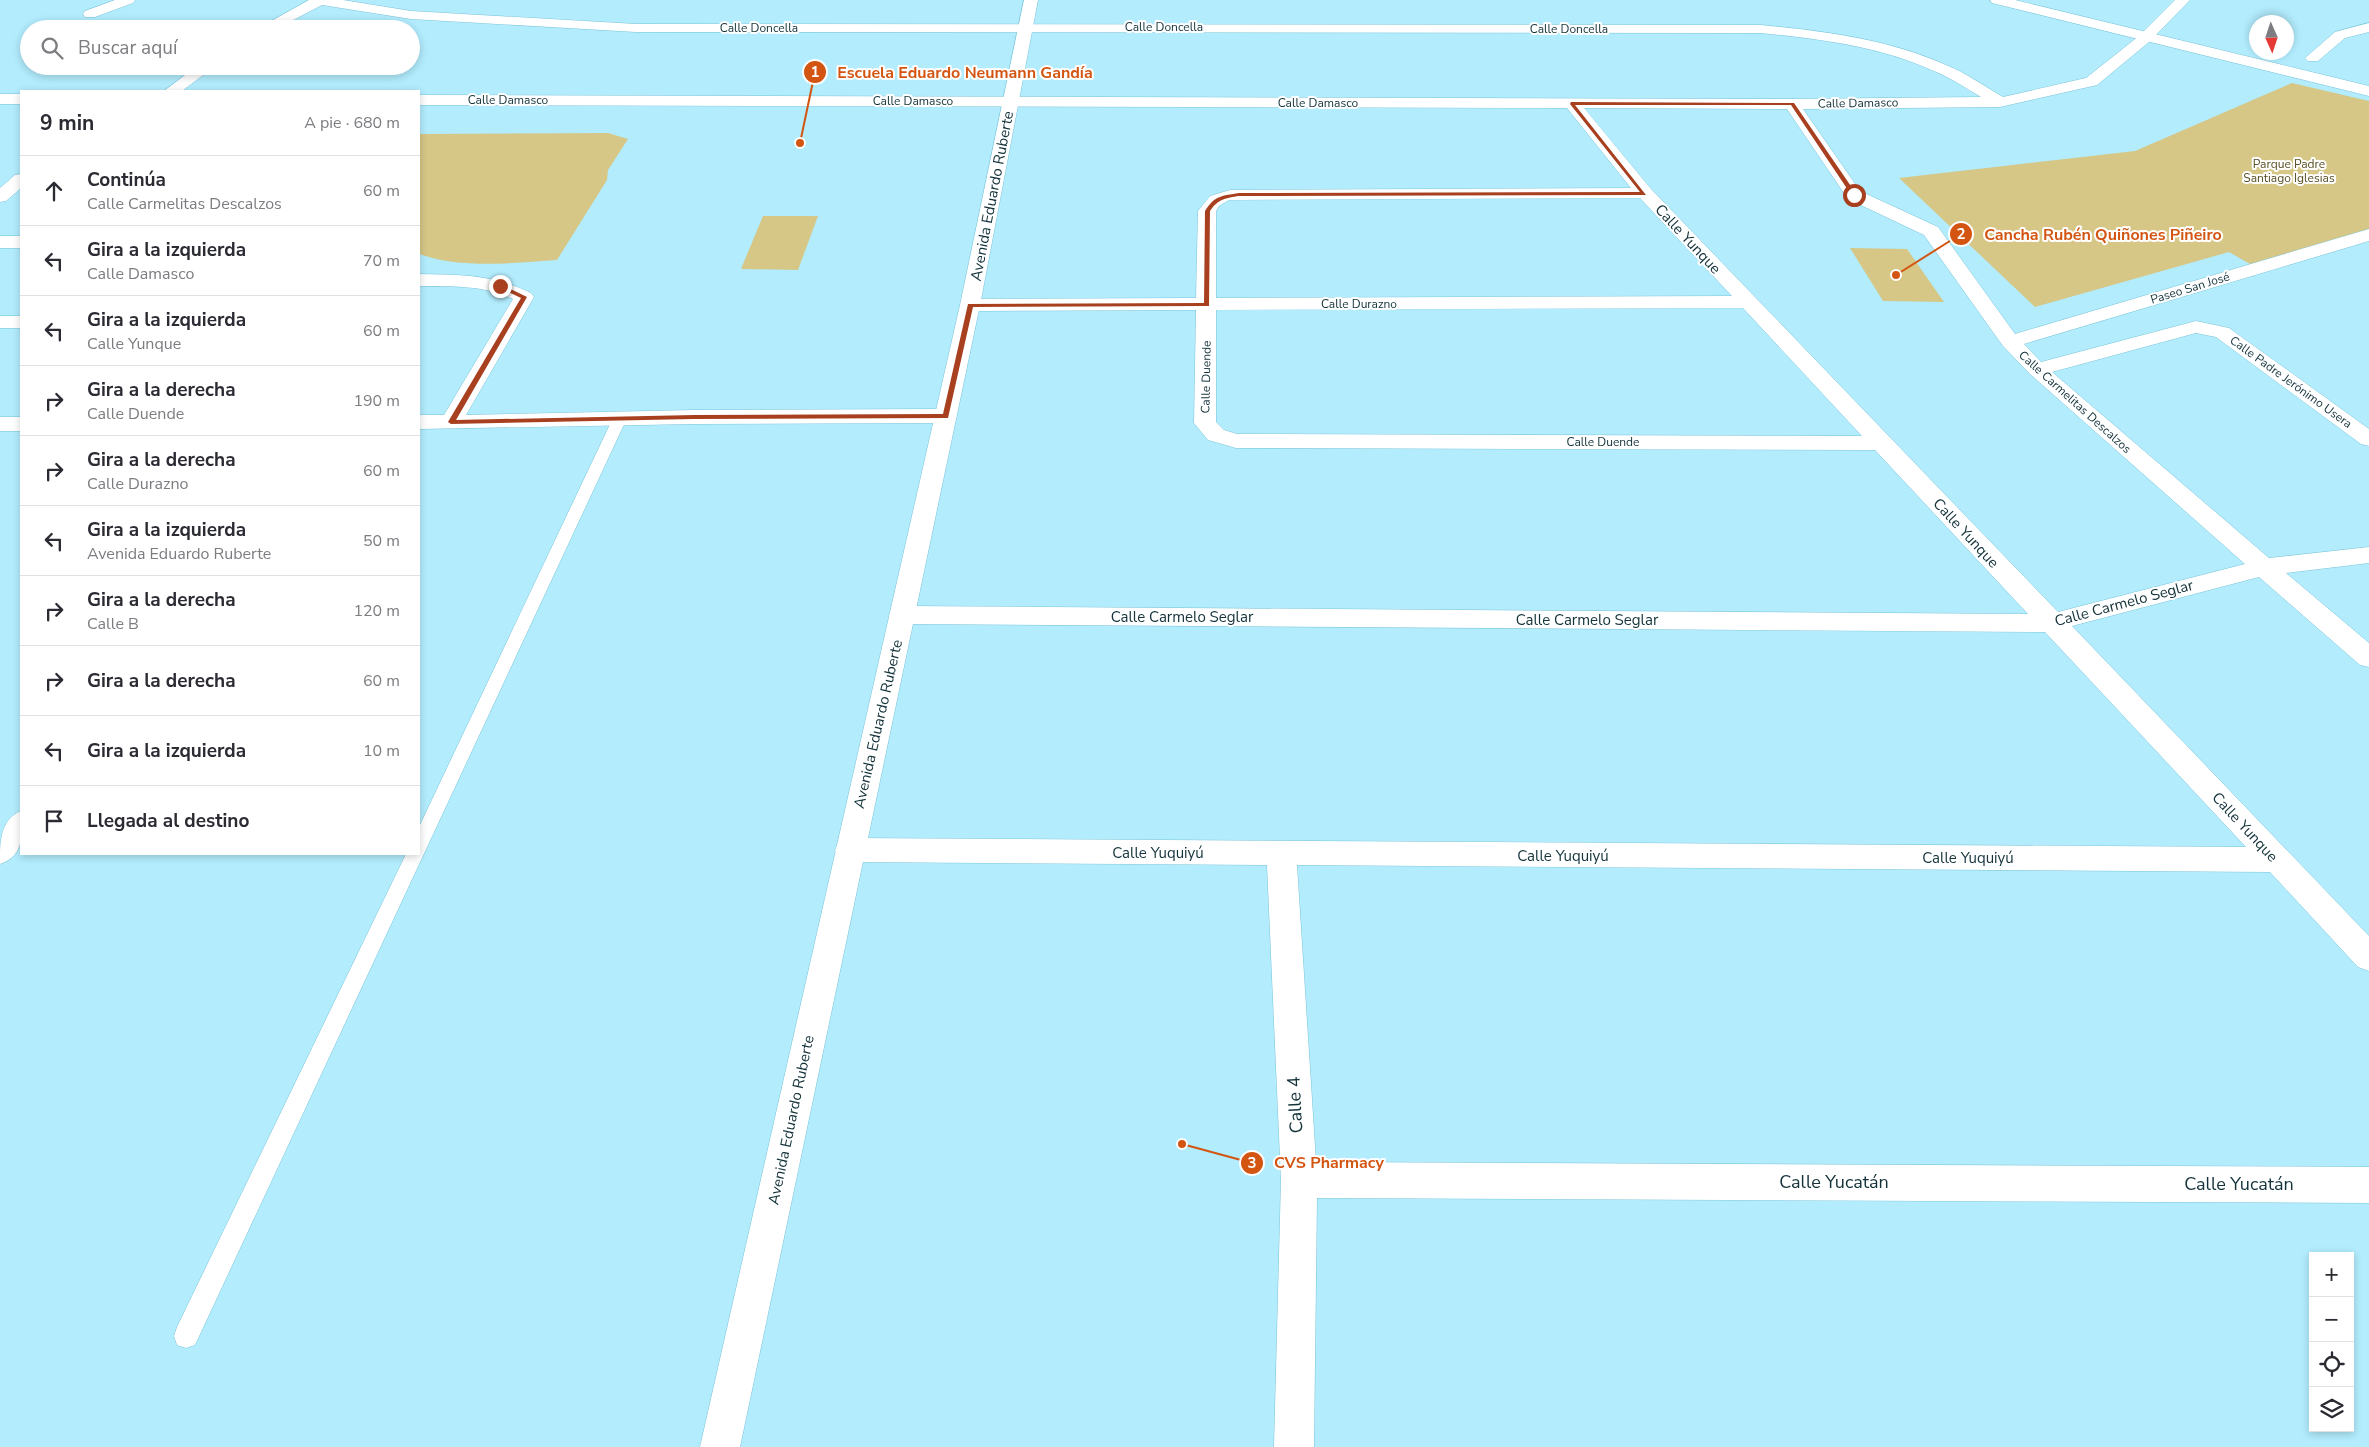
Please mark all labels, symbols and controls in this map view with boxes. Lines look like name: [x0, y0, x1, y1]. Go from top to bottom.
north arrow: [2249, 15, 2294, 60]
street label: Calle Doncella: [1125, 19, 1203, 35]
search box: [20, 20, 420, 75]
street label: Calle Doncella: [720, 20, 798, 36]
street label: Calle Doncella: [1530, 21, 1608, 37]
icon: search: [38, 34, 66, 62]
text: Buscar aquí: [78, 35, 177, 61]
callout: Escuela Eduardo Neumann Gandía: [802, 57, 1103, 88]
text: 1: [810, 62, 820, 82]
text: Escuela Eduardo Neumann Gandía: [837, 62, 1093, 84]
street label: Calle Damasco: [468, 92, 549, 108]
street label: Calle Damasco: [873, 93, 954, 109]
street label: Calle Damasco: [1818, 94, 1899, 112]
street label: Calle Damasco: [1278, 95, 1359, 111]
text: 9 min: [40, 109, 94, 137]
street label: Avenida Eduardo Ruberte: [966, 109, 1018, 283]
text: A pie · 680 m: [304, 112, 400, 134]
park label: Parque Padre Santiago Iglesias: [2243, 156, 2335, 186]
text: Continúa: [87, 167, 166, 193]
icon: ahead: [40, 177, 68, 205]
text: 60 m: [363, 180, 400, 202]
route start: [1843, 184, 1866, 207]
text: Calle Carmelitas Descalzos: [87, 193, 282, 215]
street label: Calle Yunque: [1651, 200, 1725, 278]
callout: Cancha Rubén Quiñones Piñeiro: [1949, 219, 2231, 250]
text: 2: [1956, 224, 1966, 244]
text: Cancha Rubén Quiñones Piñeiro: [1984, 224, 2222, 246]
text: Gira a la izquierda: [87, 237, 246, 263]
icon: left: [40, 247, 68, 275]
text: 70 m: [363, 250, 400, 272]
text: Calle Damasco: [87, 263, 194, 285]
street label: Paseo San José: [2148, 268, 2232, 308]
route end: [489, 275, 512, 298]
street label: Calle Durazno: [1321, 296, 1397, 312]
text: Gira a la izquierda: [87, 307, 246, 333]
icon: left: [40, 317, 68, 345]
text: 60 m: [363, 320, 400, 342]
street label: Calle Padre Jerónimo Usera: [2227, 332, 2355, 432]
text: Calle Yunque: [87, 333, 181, 355]
street label: Calle Duende: [1197, 340, 1215, 414]
street label: Calle Carmelitas Descalzos: [2015, 347, 2135, 457]
text: Gira a la derecha: [87, 377, 236, 403]
icon: right: [40, 387, 68, 415]
text: 190 m: [353, 390, 400, 412]
text: Calle Duende: [87, 403, 184, 425]
street label: Calle Duende: [1567, 434, 1639, 450]
text: Gira a la derecha: [87, 447, 236, 473]
icon: right: [40, 457, 68, 485]
text: 60 m: [363, 460, 400, 482]
text: Calle Durazno: [87, 473, 188, 495]
street label: Calle Yunque: [1929, 494, 2003, 572]
text: Gira a la izquierda: [87, 517, 246, 543]
icon: left: [40, 527, 68, 555]
text: 50 m: [363, 530, 400, 552]
text: Avenida Eduardo Ruberte: [87, 543, 271, 565]
street label: Calle Carmelo Seglar: [2052, 575, 2196, 631]
text: Gira a la derecha: [87, 587, 236, 613]
icon: right: [40, 597, 68, 625]
text: 120 m: [353, 600, 400, 622]
street label: Calle Carmelo Seglar: [1111, 607, 1254, 627]
street label: Calle Carmelo Seglar: [1516, 610, 1659, 630]
text: Calle B: [87, 613, 139, 635]
street label: Avenida Eduardo Ruberte: [849, 638, 907, 810]
icon: right: [40, 667, 68, 695]
text: Gira a la derecha: [87, 668, 236, 694]
text: 60 m: [363, 670, 400, 692]
icon: left: [40, 737, 68, 765]
text: Gira a la izquierda: [87, 738, 246, 764]
text: 10 m: [363, 740, 400, 762]
street label: Calle Yunque: [2208, 788, 2282, 866]
icon: arrive: [40, 807, 68, 835]
text: Llegada al destino: [87, 808, 249, 834]
street label: Calle Yuquiyú: [1112, 843, 1204, 863]
street label: Calle Yuquiyú: [1517, 846, 1609, 866]
street label: Calle Yuquiyú: [1922, 848, 2014, 868]
street label: Avenida Eduardo Ruberte: [763, 1033, 819, 1207]
street label: Calle 4: [1282, 1076, 1308, 1134]
callout: CVS Pharmacy: [1239, 1147, 1394, 1178]
text: CVS Pharmacy: [1274, 1152, 1385, 1174]
text: 3: [1247, 1153, 1257, 1173]
street label: Calle Yucatán: [1779, 1170, 1889, 1194]
street label: Calle Yucatán: [2184, 1172, 2294, 1196]
map controls: [2309, 1252, 2354, 1432]
button: +: [2309, 1252, 2354, 1297]
button: −: [2309, 1297, 2354, 1342]
button: locate: [2309, 1342, 2354, 1387]
button: layers: [2309, 1387, 2354, 1432]

